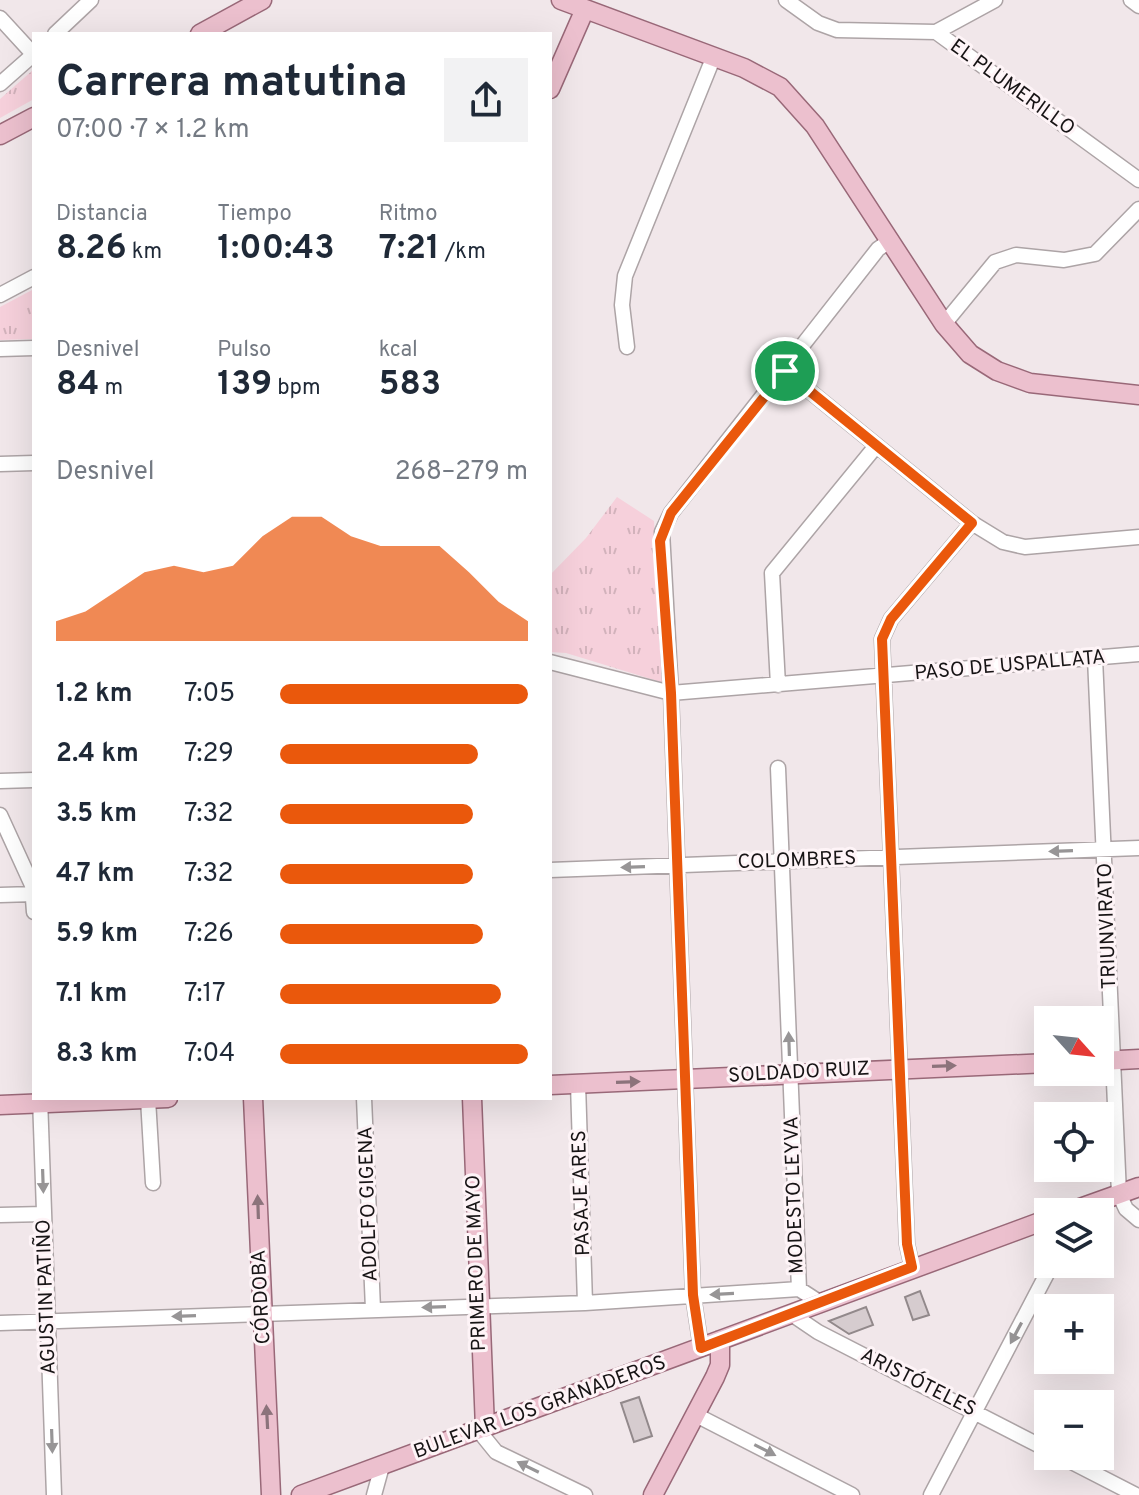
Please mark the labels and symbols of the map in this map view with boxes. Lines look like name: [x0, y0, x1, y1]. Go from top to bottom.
street label: EL PLUMERILLO: [944, 34, 1080, 142]
pin: [751, 337, 819, 405]
street label: PASO DE USPALLATA: [913, 645, 1107, 687]
one-way arrow: [1048, 844, 1073, 857]
street label: COLOMBRES: [737, 846, 857, 876]
one-way arrow: [620, 861, 645, 873]
street label: TRIUNVIRATO: [1093, 862, 1123, 990]
north arrow: [1034, 1006, 1114, 1086]
one-way arrow: [783, 1031, 796, 1056]
street label: SOLDADO RUIZ: [728, 1056, 870, 1090]
one-way arrow: [932, 1060, 957, 1073]
one-way arrow: [616, 1075, 641, 1088]
street label: MODESTO LEYVA: [779, 1116, 811, 1274]
street label: ADOLFO GIGENA: [353, 1126, 385, 1282]
street label: PASAJE ARES: [567, 1130, 597, 1256]
one-way arrow: [36, 1169, 49, 1194]
street label: PRIMERO DE MAYO: [461, 1174, 493, 1352]
one-way arrow: [251, 1194, 264, 1219]
street label: AGUSTIN PATIÑO: [30, 1219, 63, 1375]
street label: CÓRDOBA: [245, 1249, 277, 1345]
one-way arrow: [709, 1287, 734, 1300]
one-way arrow: [421, 1301, 446, 1314]
one-way arrow: [171, 1309, 196, 1322]
one-way arrow: [1009, 1322, 1022, 1345]
street label: ARISTÓTELES: [856, 1341, 981, 1423]
street label: BULEVAR LOS GRANADEROS: [410, 1350, 670, 1466]
one-way arrow: [261, 1404, 274, 1429]
one-way arrow: [46, 1429, 59, 1454]
one-way arrow: [754, 1444, 777, 1457]
one-way arrow: [517, 1461, 540, 1474]

